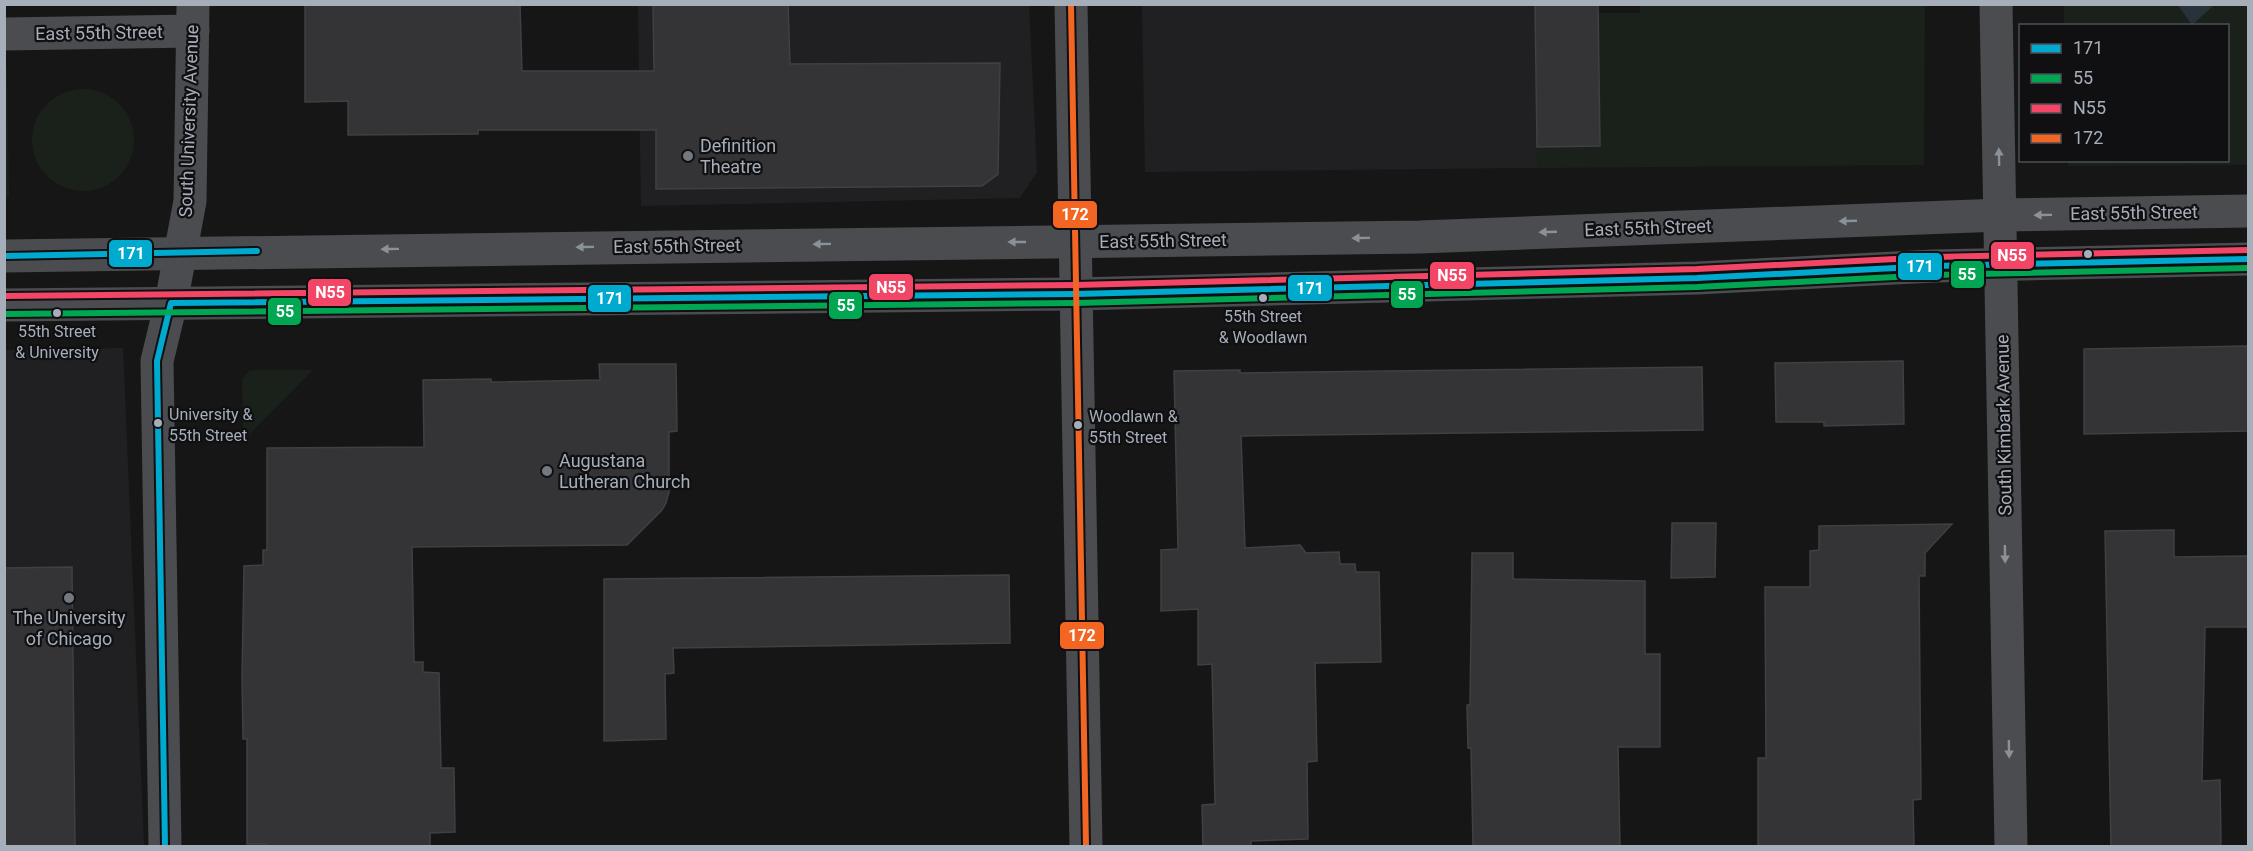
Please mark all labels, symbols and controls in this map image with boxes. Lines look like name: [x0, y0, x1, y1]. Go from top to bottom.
street label: East 55th Street: [35, 21, 163, 44]
street label: South University Avenue: [175, 24, 202, 218]
legend: [2019, 24, 2229, 162]
text: 171: [2073, 37, 2103, 58]
text: 55: [2073, 67, 2093, 88]
text: N55: [2073, 97, 2106, 118]
text: 172: [2073, 127, 2103, 148]
place label: Definition Theatre: [700, 135, 776, 177]
one-way arrow: [1994, 147, 2004, 166]
marker: Definition Theatre: [681, 149, 695, 163]
line badge: 172: [1052, 200, 1098, 229]
street label: East 55th Street: [2070, 201, 2198, 224]
text: 172: [1061, 205, 1089, 224]
one-way arrow: [2034, 210, 2053, 219]
street label: East 55th Street: [1584, 215, 1712, 240]
one-way arrow: [1839, 216, 1858, 225]
one-way arrow: [1539, 228, 1558, 237]
street label: East 55th Street: [1099, 229, 1227, 252]
one-way arrow: [1352, 233, 1371, 243]
street label: East 55th Street: [613, 234, 741, 257]
one-way arrow: [1008, 237, 1027, 247]
line badge: 171: [108, 239, 153, 268]
one-way arrow: [813, 239, 832, 249]
line badge: N55: [1990, 241, 2035, 270]
one-way arrow: [576, 242, 595, 252]
text: 171: [117, 244, 145, 263]
one-way arrow: [381, 244, 400, 254]
text: N55: [1997, 246, 2027, 265]
unlabelled marker: [2082, 248, 2094, 260]
line badge: 171: [1897, 252, 1943, 281]
text: 171: [1906, 257, 1934, 276]
line badge: 55: [1950, 260, 1985, 289]
line badge: N55: [1429, 261, 1475, 290]
text: 55: [1958, 265, 1976, 284]
text: N55: [1437, 266, 1467, 285]
line badge: N55: [868, 273, 914, 301]
line badge: 171: [1287, 274, 1333, 302]
line badge: N55: [307, 278, 352, 307]
text: N55: [876, 278, 906, 297]
text: 171: [1296, 279, 1324, 298]
line badge: 55: [1390, 280, 1424, 309]
text: N55: [315, 283, 345, 302]
line badge: 171: [587, 284, 632, 313]
text: 55: [1398, 285, 1416, 304]
text: 171: [596, 289, 624, 308]
line badge: 55: [828, 291, 863, 320]
marker: 55th Street & Woodlawn: [1257, 292, 1269, 304]
text: 55: [837, 296, 855, 315]
line badge: 55: [267, 297, 302, 326]
text: 55: [276, 302, 294, 321]
marker: 55th Street & University: [51, 307, 63, 319]
place label: 55th Street & Woodlawn: [1219, 307, 1307, 347]
place label: 55th Street & University: [15, 322, 99, 362]
street label: South Kimbark Avenue: [1991, 334, 2016, 516]
place label: University & 55th Street: [169, 405, 253, 445]
place label: Woodlawn & 55th Street: [1089, 407, 1178, 447]
marker: University & 55th Street: [152, 417, 164, 429]
marker: Woodlawn & 55th Street: [1072, 419, 1084, 431]
place label: Augustana Lutheran Church: [559, 450, 690, 492]
marker: Augustana Lutheran Church: [540, 464, 554, 478]
one-way arrow: [2001, 545, 2010, 564]
marker: The University of Chicago: [62, 591, 76, 605]
place label: The University of Chicago: [13, 607, 126, 649]
line badge: 172: [1059, 621, 1105, 650]
text: 172: [1068, 626, 1096, 645]
one-way arrow: [2005, 740, 2014, 759]

